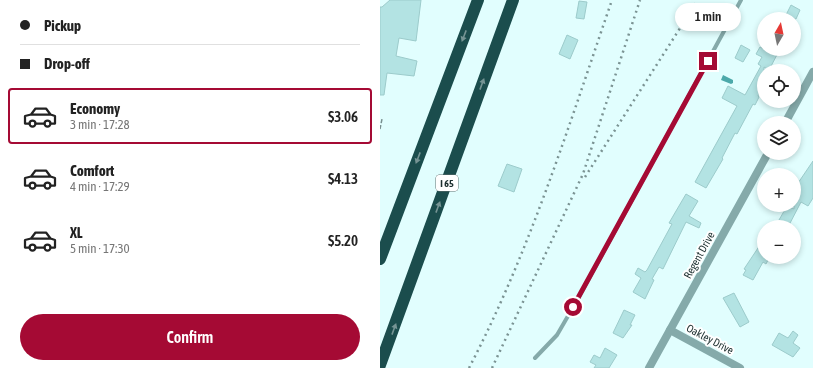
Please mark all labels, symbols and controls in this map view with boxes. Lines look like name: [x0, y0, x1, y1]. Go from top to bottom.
callout: 1 min: [675, 3, 741, 31]
text: 1 min: [695, 9, 721, 24]
north arrow: [757, 12, 801, 56]
map controls: [757, 12, 801, 264]
text: Pickup: [44, 17, 81, 34]
one-way arrow: [461, 31, 467, 43]
route end: [699, 52, 717, 70]
text: Drop-off: [44, 55, 90, 72]
button: locate: [757, 64, 801, 108]
one-way arrow: [480, 78, 486, 90]
icon: car: [22, 98, 58, 134]
text: Economy: [70, 100, 120, 117]
text: $3.06: [328, 108, 358, 125]
button: layers: [757, 116, 801, 160]
text: 3 min · 17:28: [70, 117, 130, 132]
one-way arrow: [415, 152, 421, 164]
icon: car: [22, 160, 58, 196]
text: Comfort: [70, 162, 114, 179]
button: +: [757, 168, 801, 212]
text: $4.13: [328, 170, 358, 187]
road number: I 65: [436, 175, 458, 191]
text: 4 min · 17:29: [70, 179, 130, 194]
one-way arrow: [436, 200, 442, 212]
button: −: [757, 220, 801, 264]
icon: car: [22, 222, 58, 258]
text: XL: [70, 224, 83, 241]
street label: Regent Drive: [681, 230, 717, 280]
text: $5.20: [328, 232, 358, 249]
text: 5 min · 17:30: [70, 241, 130, 256]
route start: [564, 298, 582, 316]
button: Confirm: [20, 314, 360, 360]
one-way arrow: [391, 322, 397, 334]
street label: Oakley Drive: [684, 322, 736, 356]

